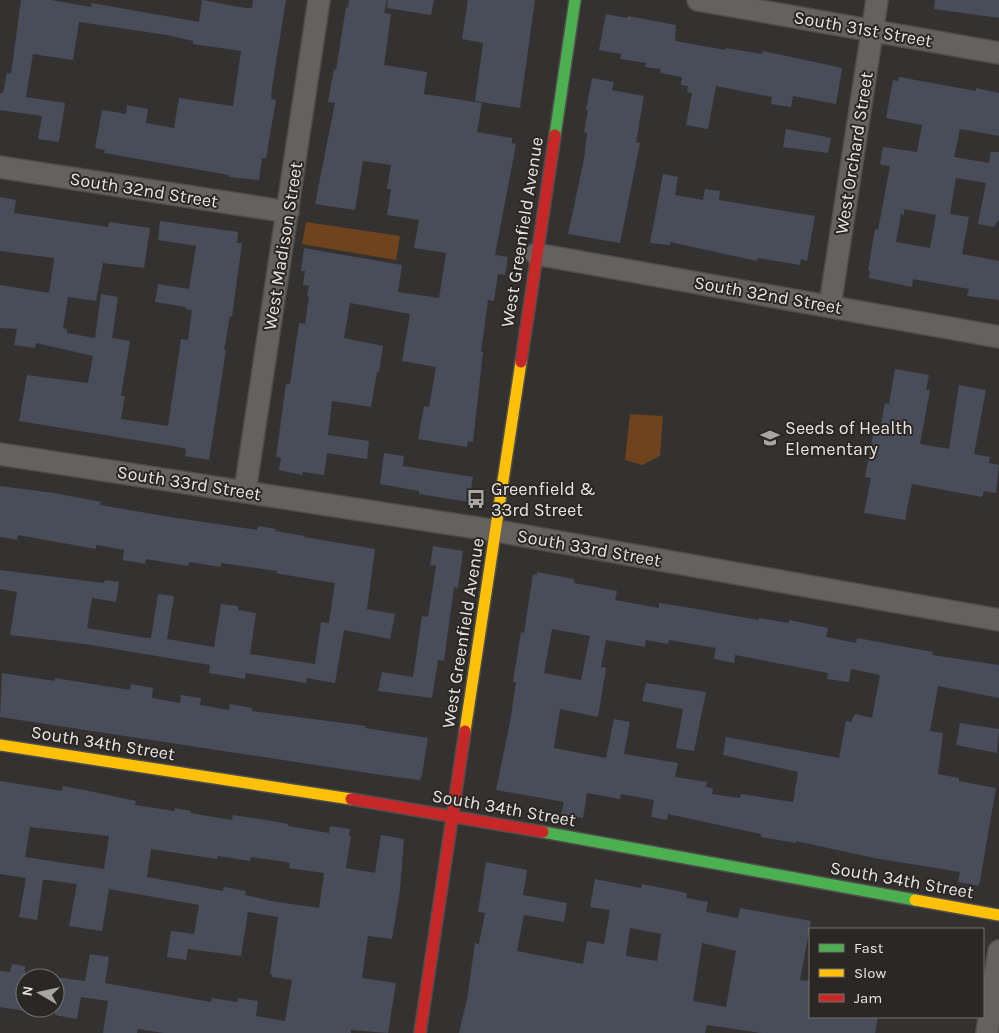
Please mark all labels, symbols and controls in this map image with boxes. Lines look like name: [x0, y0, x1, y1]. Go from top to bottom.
street label: South 31st Street: [792, 6, 934, 52]
street label: West Orchard Street: [830, 70, 878, 236]
street label: West Greenfield Avenue: [496, 135, 548, 329]
street label: West Madison Street: [259, 160, 307, 332]
street label: South 32nd Street: [68, 167, 220, 213]
street label: South 32nd Street: [692, 271, 844, 319]
place label: Seeds of Health Elementary: [785, 417, 913, 460]
school or university icon: Seeds of Health Elementary: [759, 427, 781, 449]
street label: South 33rd Street: [115, 461, 263, 505]
place label: Greenfield & 33rd Street: [491, 478, 596, 521]
bus stop icon: Greenfield & 33rd Street: [465, 488, 487, 510]
street label: South 33rd Street: [515, 525, 663, 572]
street label: West Greenfield Avenue: [437, 536, 489, 730]
street label: South 34th Street: [29, 721, 177, 765]
street label: South 34th Street: [430, 785, 578, 832]
street label: South 34th Street: [828, 857, 976, 904]
legend: [809, 928, 984, 1018]
text: Fast: [854, 939, 884, 957]
text: Slow: [854, 964, 886, 982]
north arrow: [15, 968, 65, 1018]
text: N: [18, 985, 37, 997]
text: Jam: [854, 989, 882, 1007]

